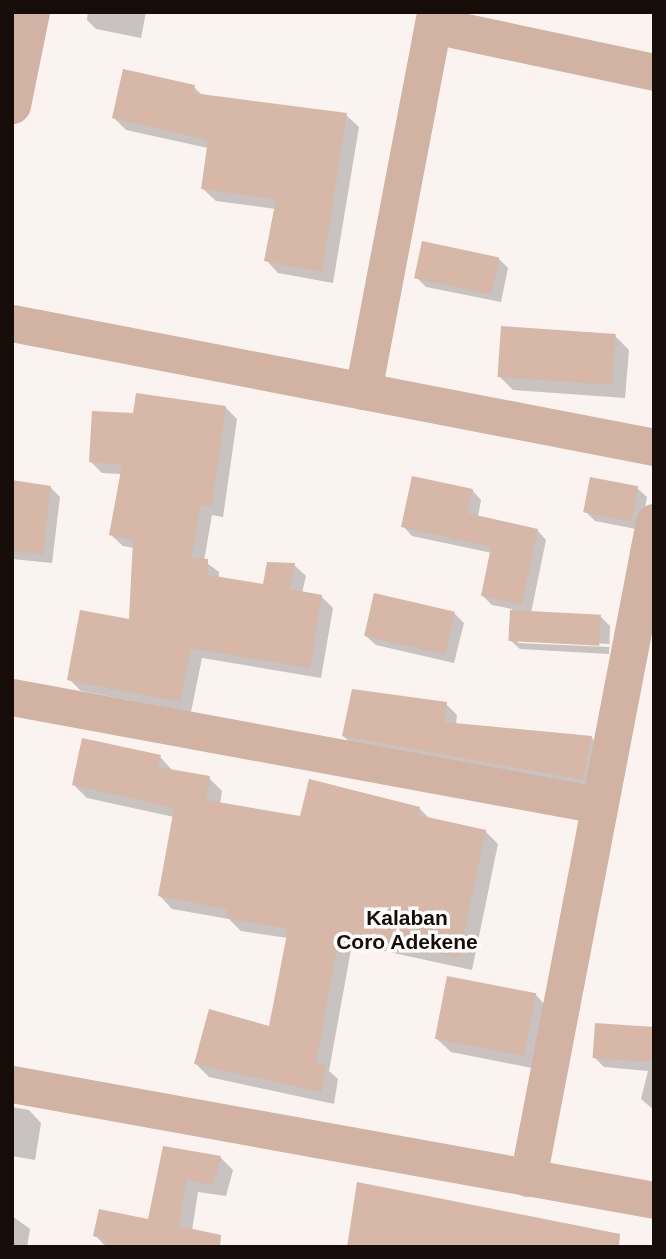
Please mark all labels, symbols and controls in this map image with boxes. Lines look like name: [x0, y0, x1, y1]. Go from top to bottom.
district label: Kalaban Coro Adekene: [336, 905, 478, 955]

